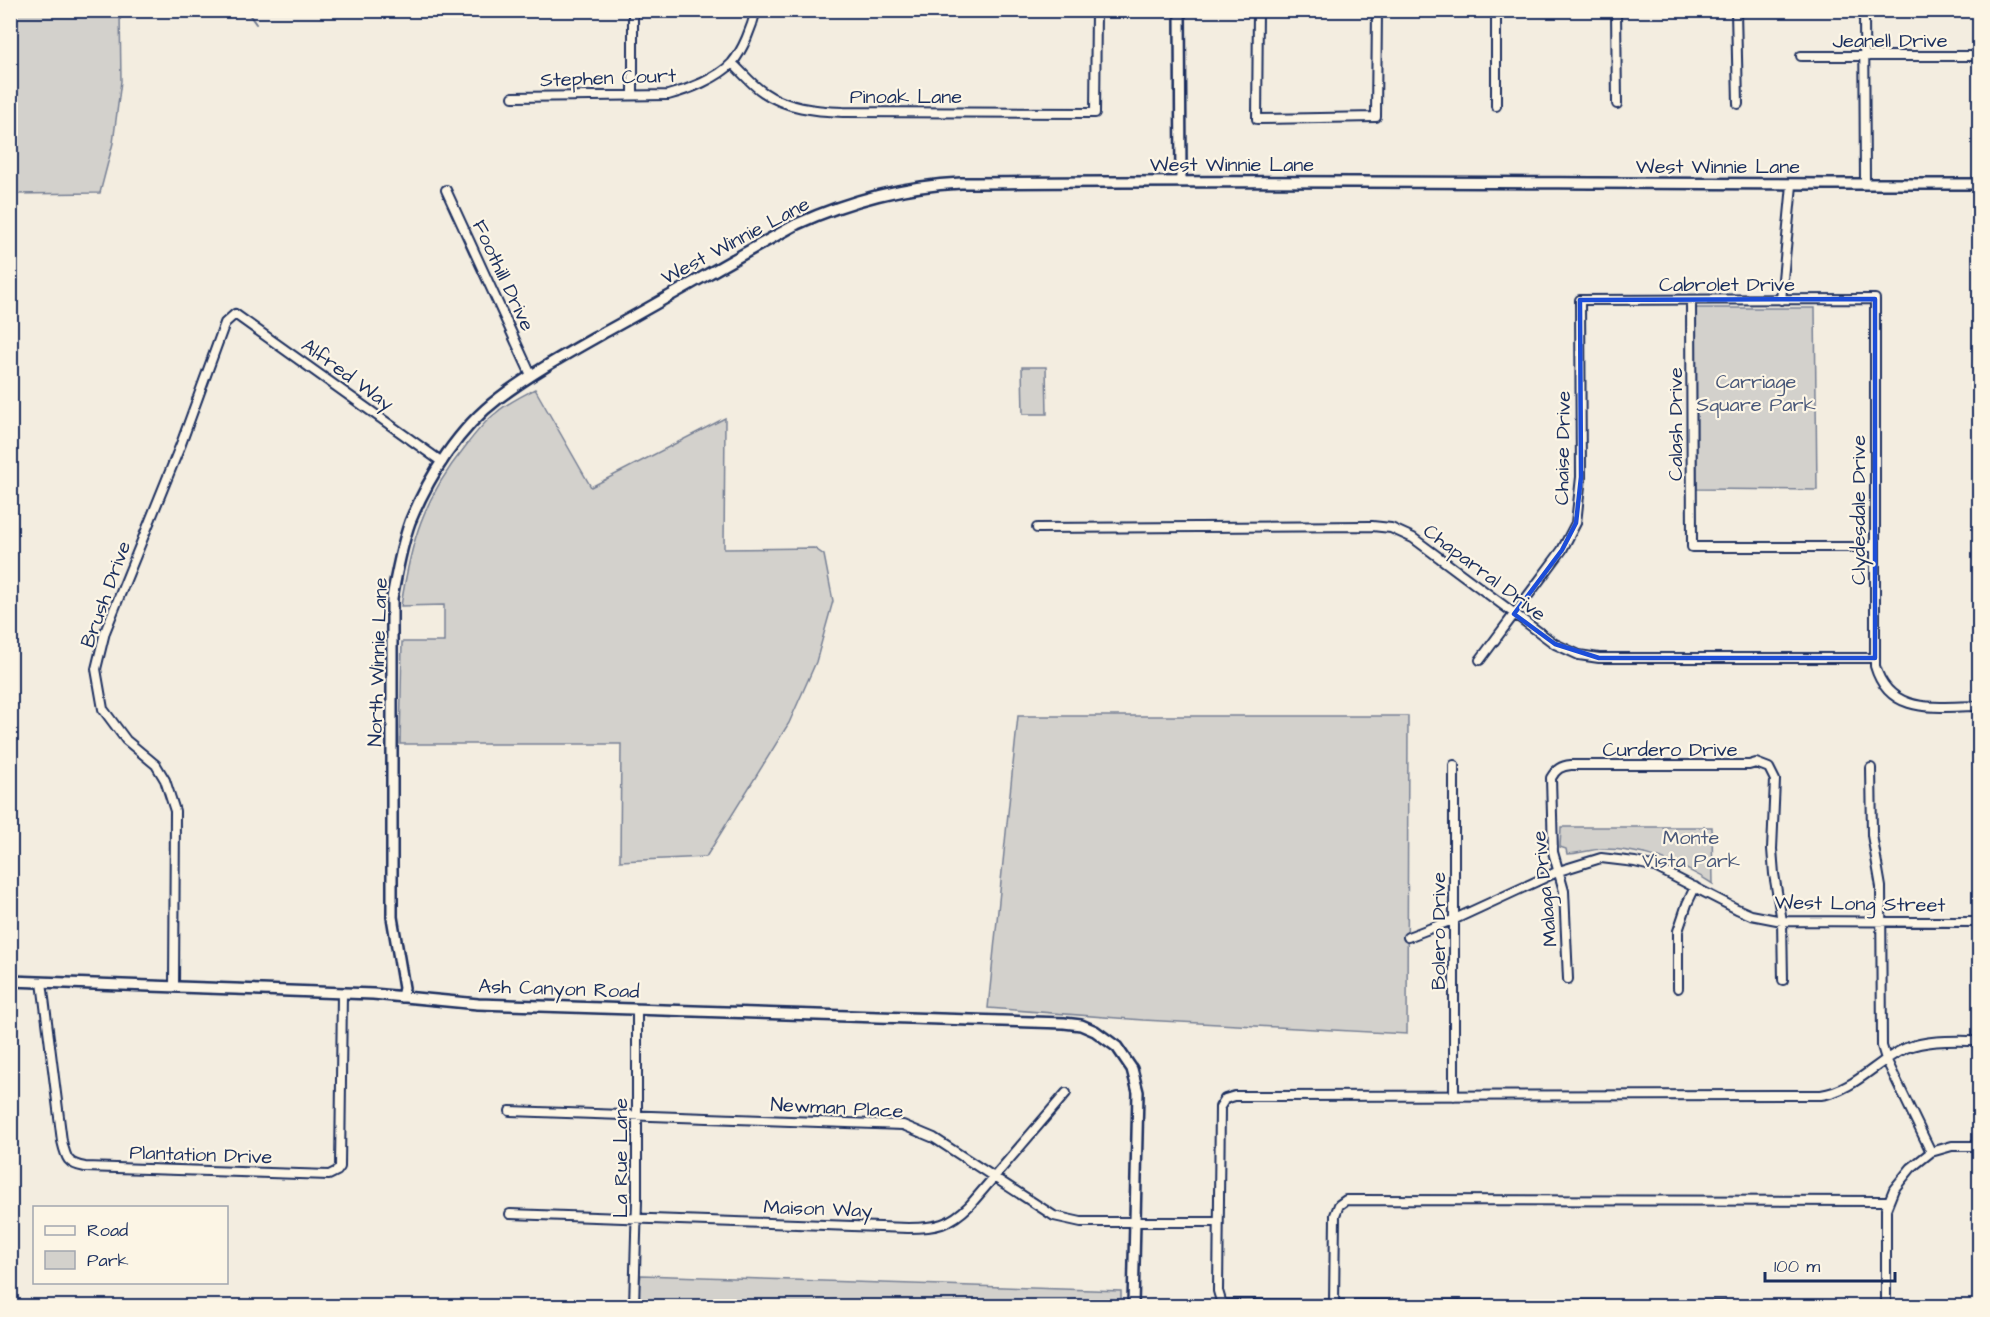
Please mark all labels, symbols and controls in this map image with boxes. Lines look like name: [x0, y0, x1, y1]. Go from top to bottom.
street label: Jeanell Drive: [1833, 27, 1948, 55]
street label: Stephen Court: [539, 62, 677, 94]
street label: Pinoak Lane: [850, 83, 962, 111]
street label: West Winnie Lane: [1150, 151, 1314, 179]
street label: West Winnie Lane: [1636, 153, 1800, 181]
street label: West Winnie Lane: [656, 190, 815, 292]
street label: Foothill Drive: [465, 215, 541, 336]
street label: Cabrolet Drive: [1659, 271, 1795, 299]
street label: Alfred Way: [295, 332, 399, 419]
street label: Calash Drive: [1662, 367, 1690, 481]
park label: Carriage Square Park: [1696, 368, 1816, 419]
street label: Chaise Drive: [1548, 390, 1578, 505]
street label: Clydesdale Drive: [1845, 435, 1874, 585]
street label: Chaparral Drive: [1417, 517, 1552, 628]
street label: Brush Drive: [74, 537, 138, 652]
street label: North Winnie Lane: [361, 577, 395, 747]
street label: Curdero Drive: [1603, 736, 1738, 764]
park label: Monte Vista Park: [1642, 824, 1740, 875]
street label: Malaga Drive: [1525, 829, 1566, 948]
street label: Bolero Drive: [1425, 872, 1453, 990]
street label: West Long Street: [1774, 889, 1946, 920]
street label: Ash Canyon Road: [478, 972, 640, 1007]
street label: Newman Place: [770, 1091, 904, 1125]
street label: La Rue Lane: [607, 1098, 635, 1218]
street label: Plantation Drive: [129, 1139, 273, 1171]
street label: Maison Way: [763, 1193, 873, 1226]
legend: [33, 1206, 228, 1284]
text: Road: [87, 1218, 128, 1243]
scale bar: [1765, 1245, 1896, 1283]
text: Park: [87, 1248, 129, 1273]
text: 100 m: [1774, 1254, 1820, 1279]

